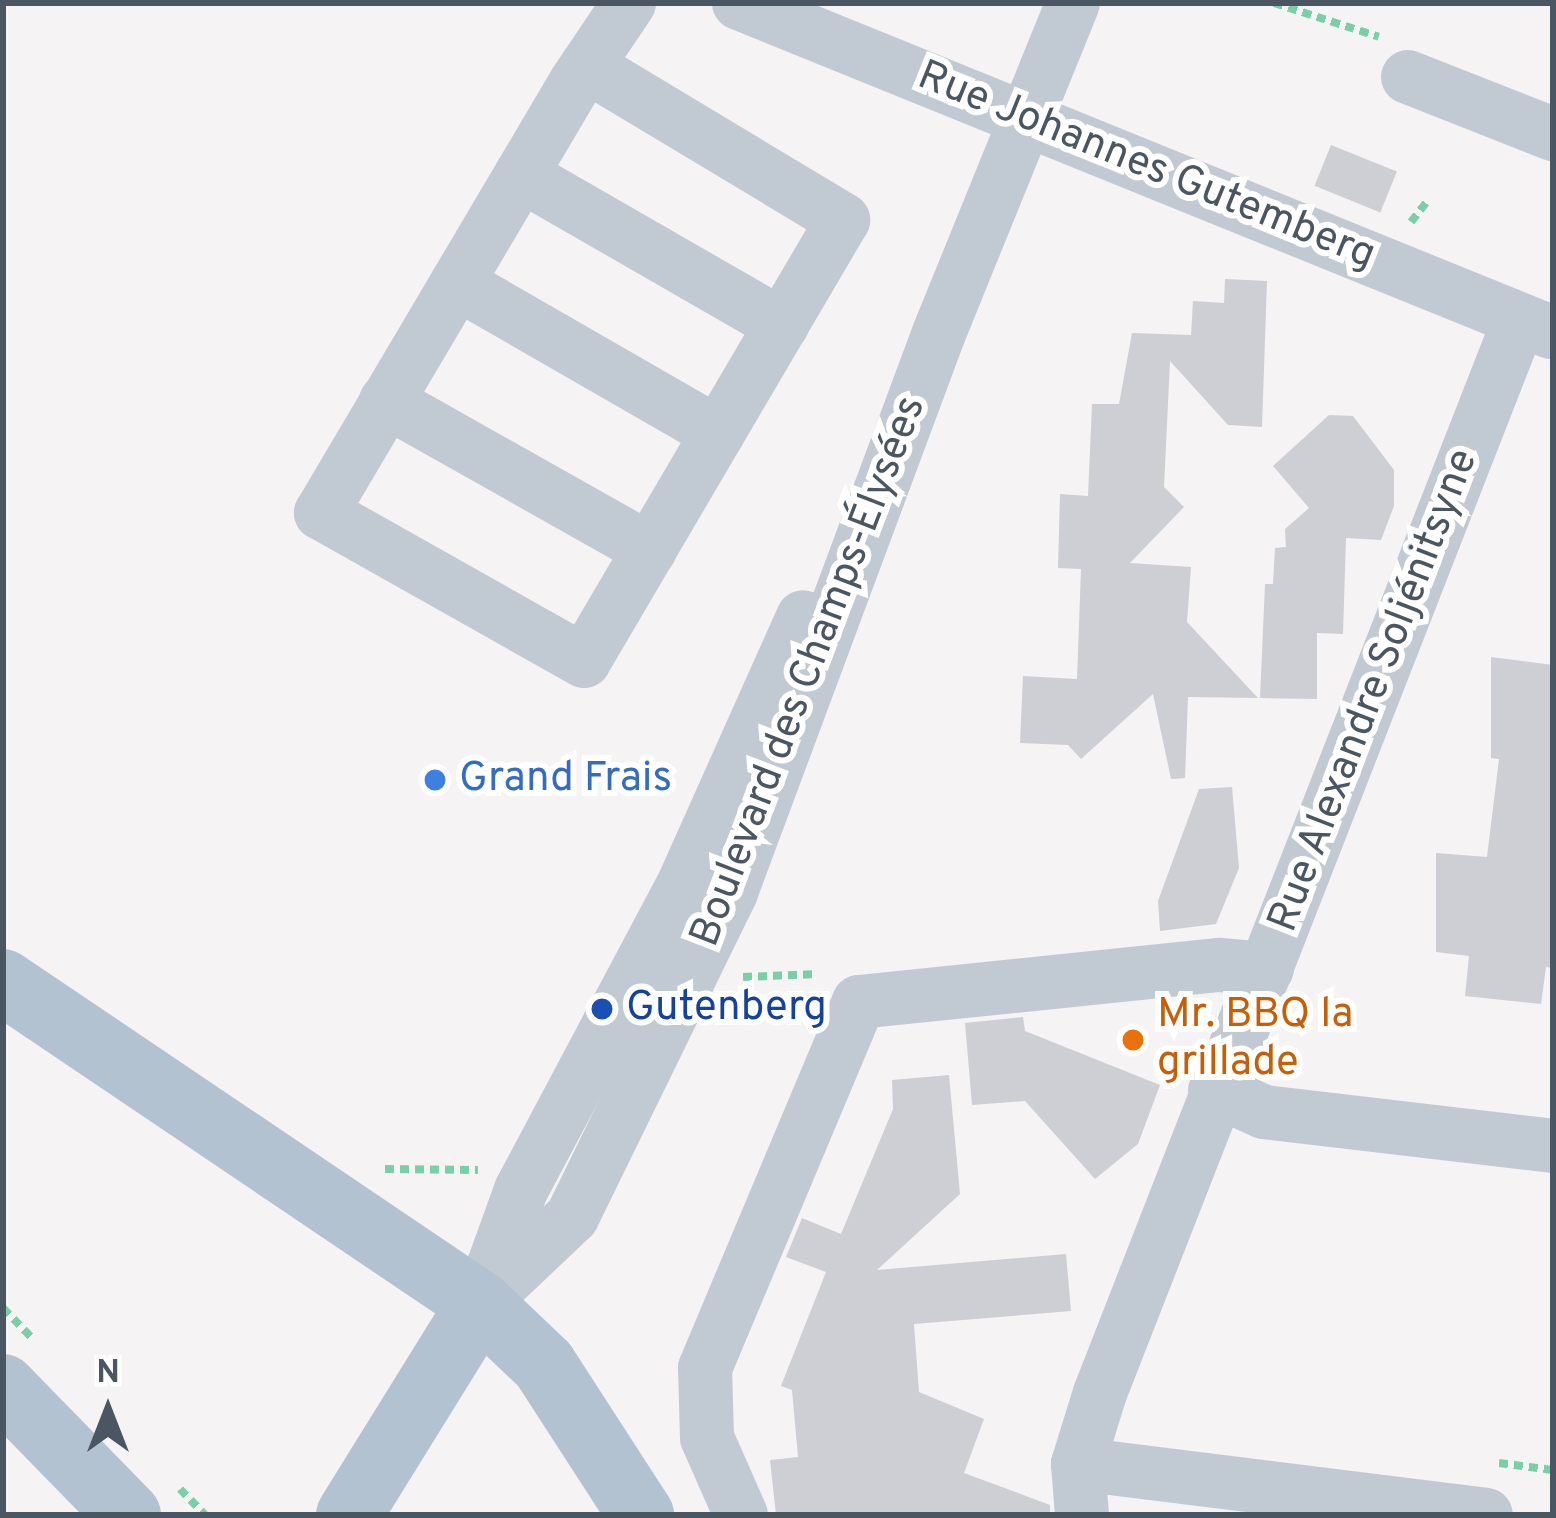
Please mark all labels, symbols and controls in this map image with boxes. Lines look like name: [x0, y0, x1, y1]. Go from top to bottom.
street label: Rue Johannes Gutemberg: [910, 52, 1382, 282]
street label: Boulevard des Champs-Élysées: [682, 390, 938, 954]
street label: Rue Alexandre Soljénitsyne: [1259, 442, 1491, 940]
place label: Grand Frais: [459, 755, 672, 805]
marker: Grand Frais: [422, 767, 448, 793]
place label: Gutenberg: [626, 984, 827, 1034]
place label: Mr. BBQ la grillade: [1157, 991, 1353, 1090]
marker: Gutenberg: [589, 996, 615, 1022]
marker: Mr. BBQ la grillade: [1120, 1027, 1146, 1053]
north arrow: [48, 1350, 168, 1470]
text: N: [96, 1353, 120, 1395]

